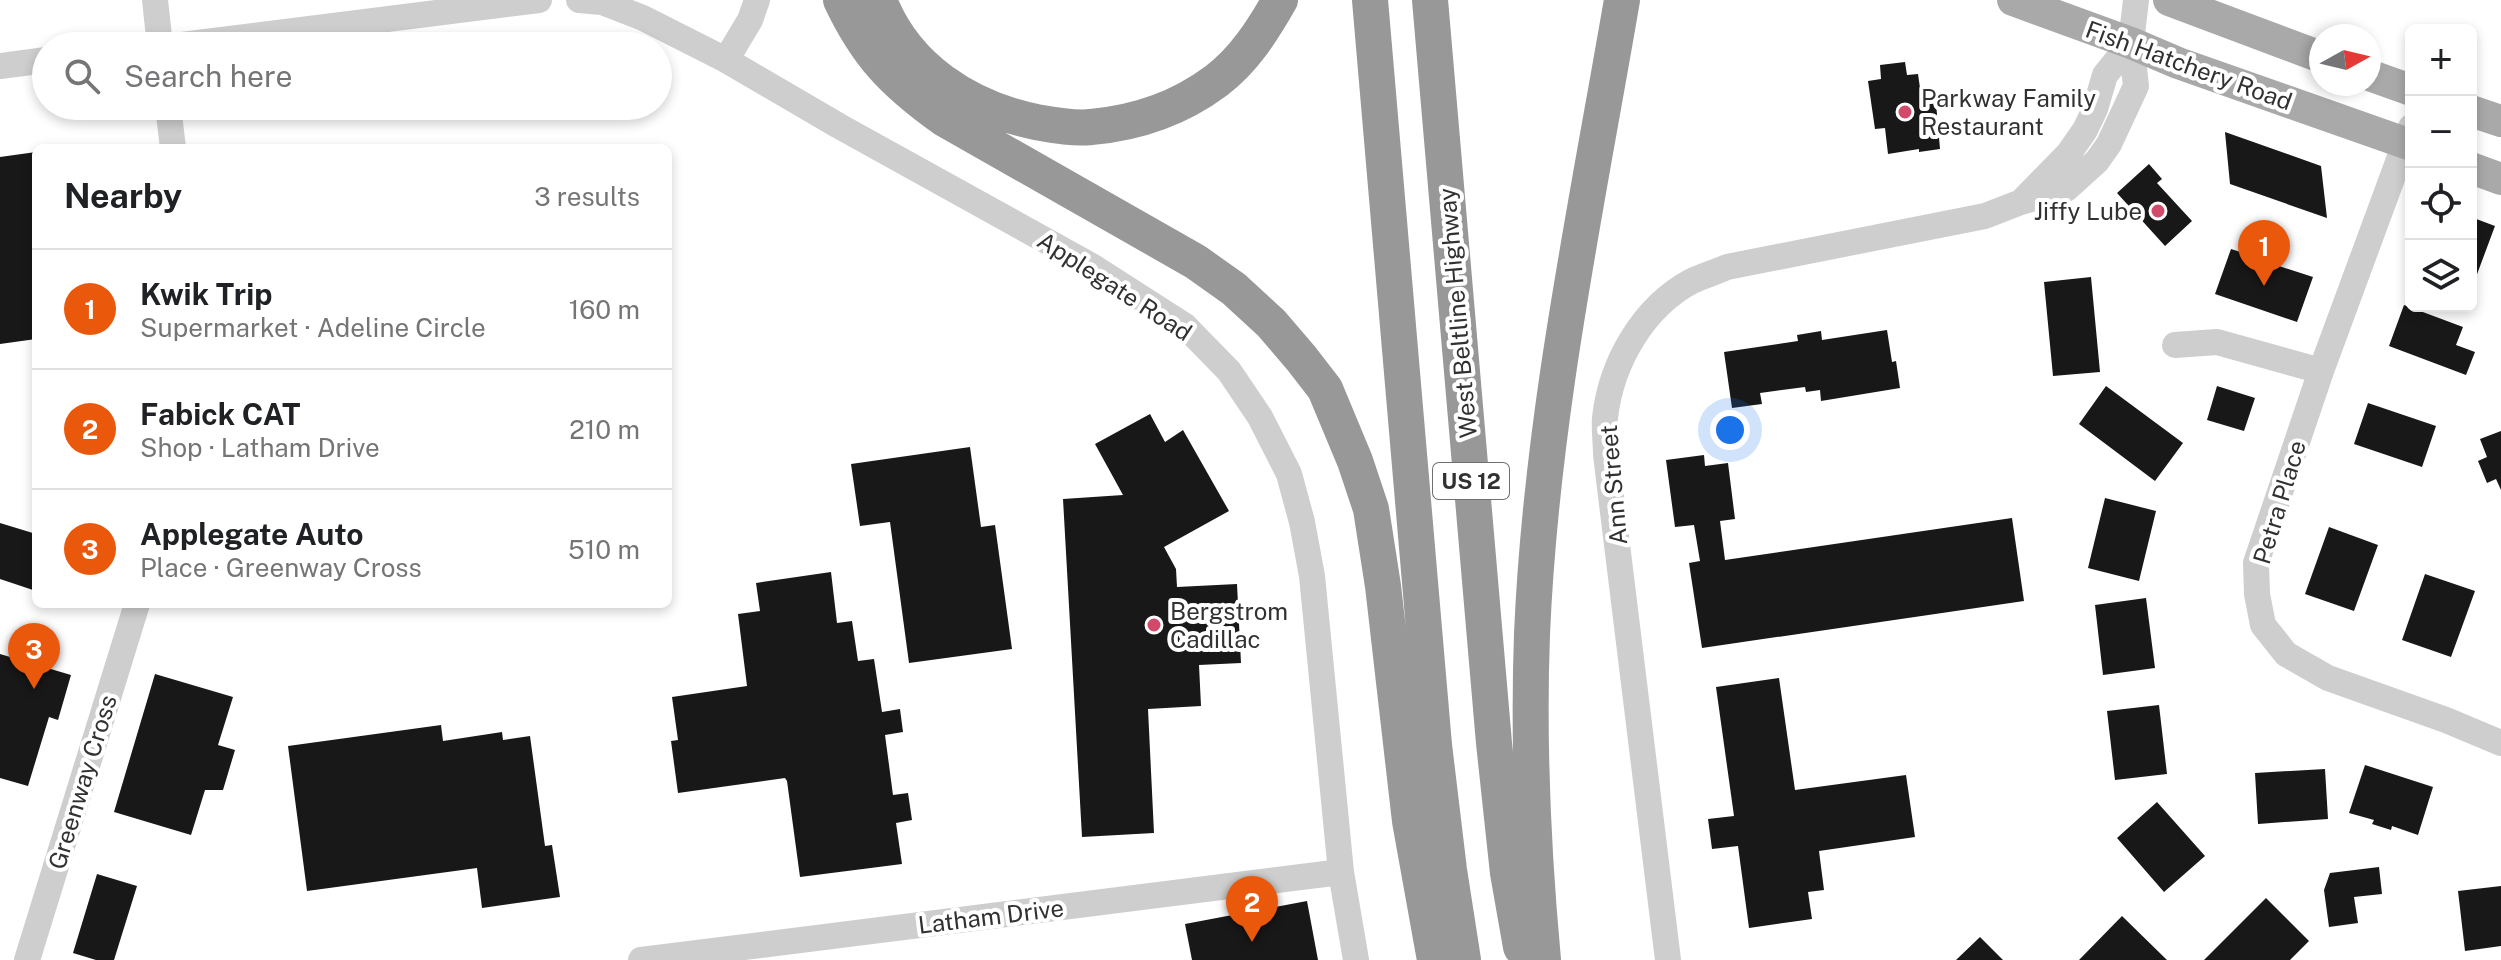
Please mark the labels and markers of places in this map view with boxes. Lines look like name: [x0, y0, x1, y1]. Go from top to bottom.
place label: Parkway Family Restaurant: [1921, 84, 2096, 140]
marker: Parkway Family Restaurant: [1896, 103, 1914, 121]
place label: Jiffy Lube: [2034, 197, 2142, 225]
marker: Jiffy Lube: [2149, 202, 2167, 220]
pin: 1: [2238, 220, 2290, 286]
place label: Bergstrom Cadillac: [1170, 597, 1288, 653]
marker: Bergstrom Cadillac: [1145, 616, 1163, 634]
pin: 3: [8, 623, 60, 689]
pin: 2: [1226, 876, 1278, 942]

